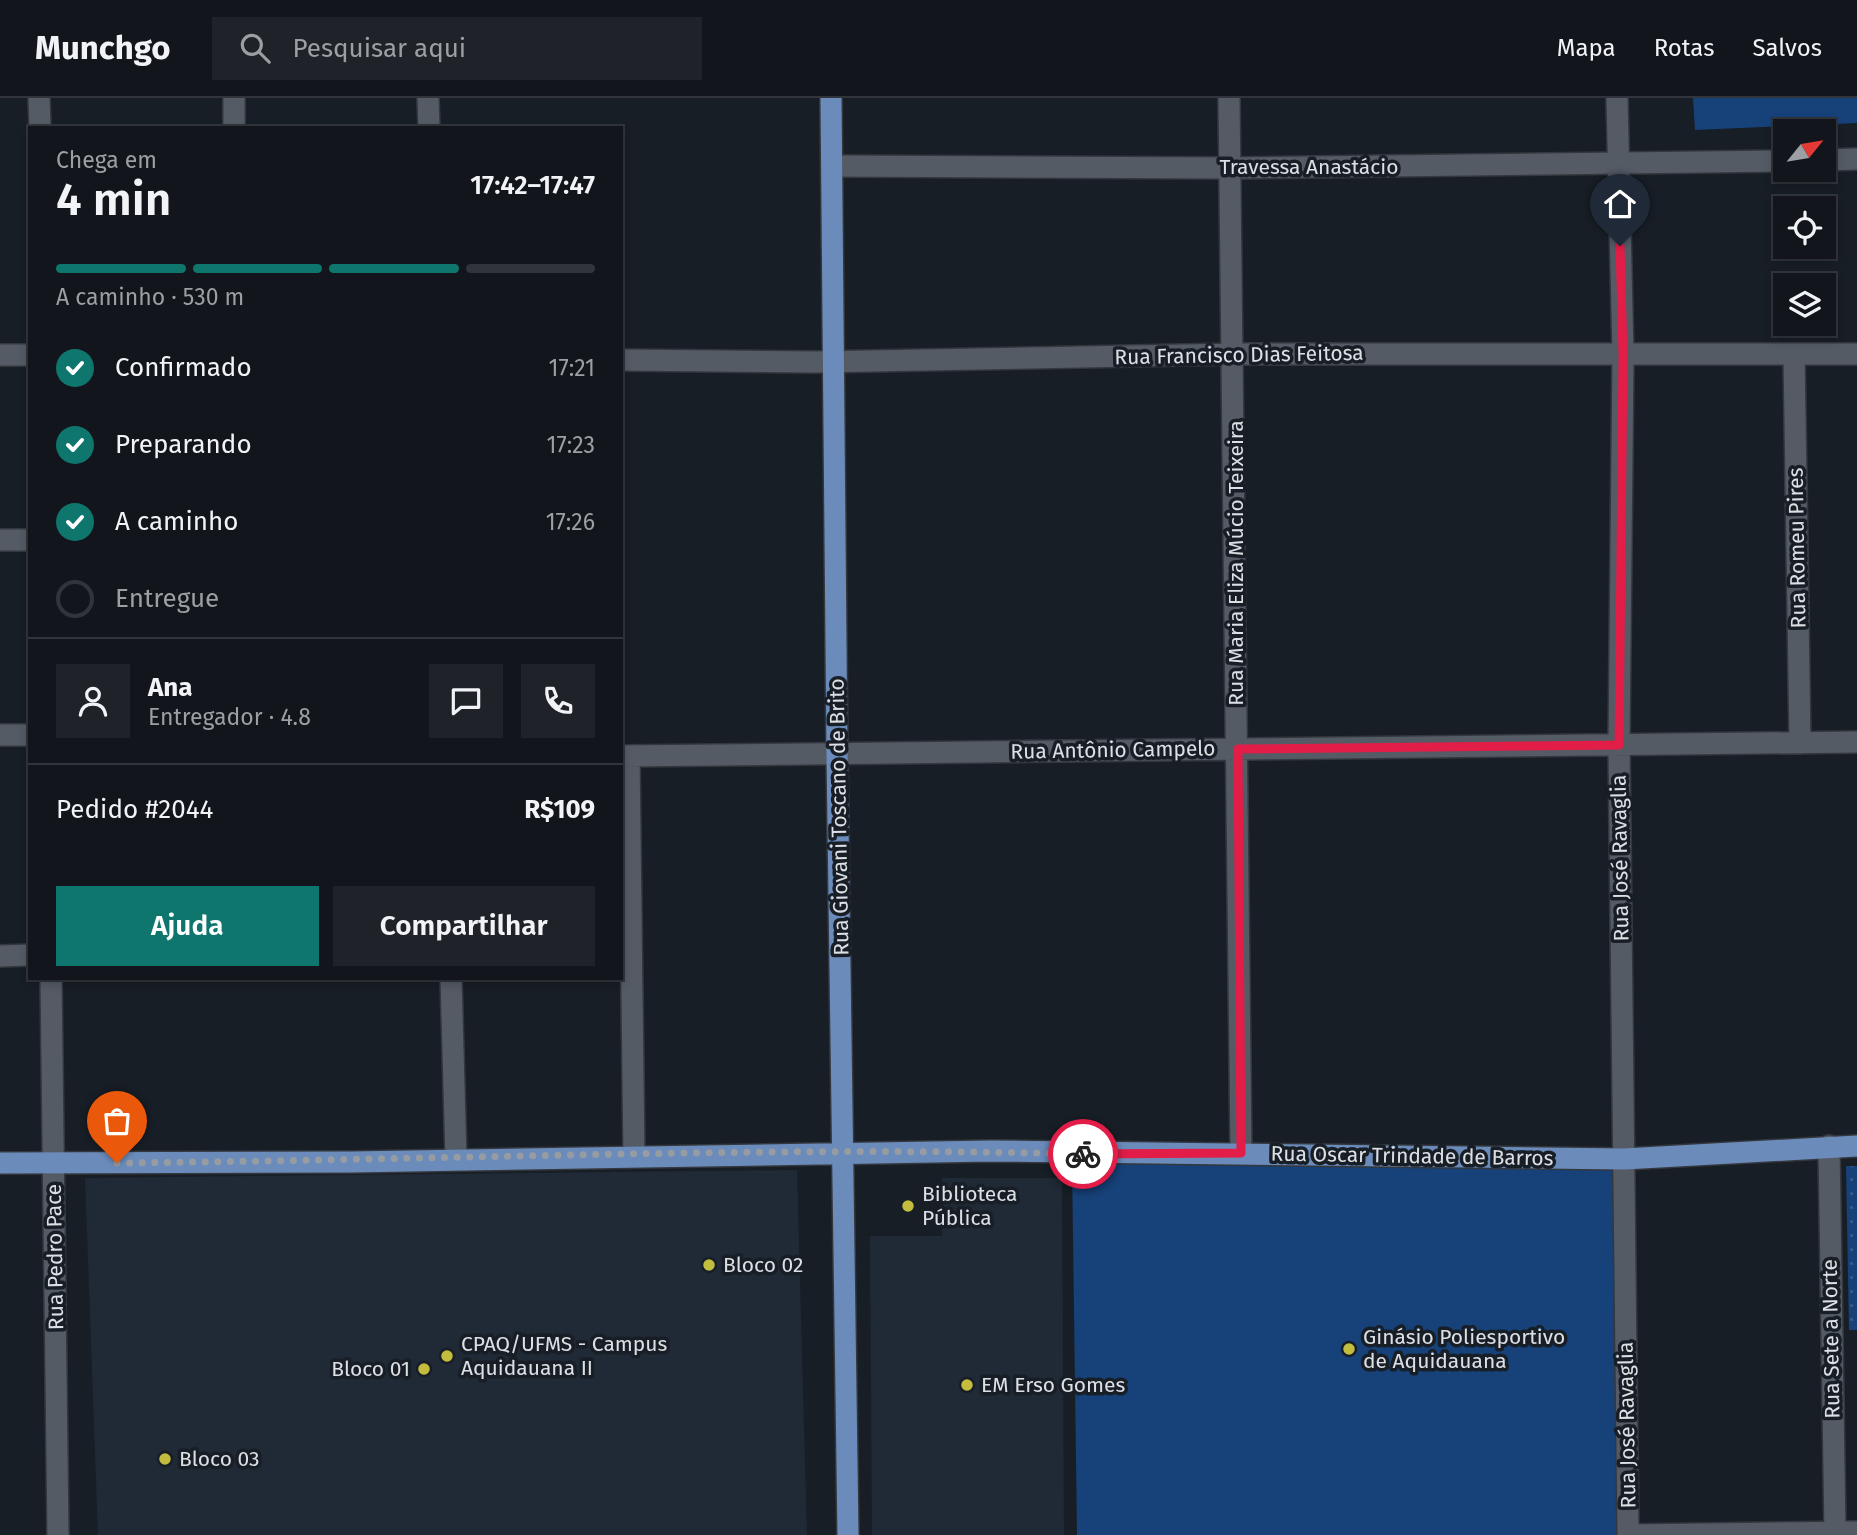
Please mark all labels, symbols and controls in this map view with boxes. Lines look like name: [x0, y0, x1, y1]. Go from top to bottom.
search box: [212, 17, 702, 80]
text: Munchgo: [35, 28, 170, 68]
icon: search: [236, 29, 274, 67]
text: Pesquisar aqui: [292, 33, 466, 64]
text: Mapa: [1557, 34, 1616, 62]
text: Rotas: [1654, 34, 1714, 62]
text: Salvos: [1752, 34, 1822, 62]
north arrow: [1773, 119, 1836, 182]
map controls: [1773, 119, 1836, 336]
text: Chega em: [56, 146, 157, 174]
street label: Travessa Anastácio: [1219, 154, 1399, 180]
text: 17:42–17:47: [470, 170, 595, 201]
text: 4 min: [56, 172, 171, 227]
pin: [1590, 174, 1650, 246]
icon: home: [1601, 185, 1639, 223]
button: locate: [1773, 196, 1836, 259]
button: layers: [1773, 273, 1836, 336]
text: A caminho · 530 m: [56, 283, 244, 311]
street label: Rua Francisco Dias Feitosa: [1114, 340, 1364, 370]
icon: check: [56, 349, 94, 387]
text: Confirmado: [115, 352, 252, 383]
text: 17:21: [549, 354, 595, 382]
street label: Rua Maria Eliza Múcio Teixeira: [1223, 420, 1249, 706]
icon: check: [56, 426, 94, 464]
text: Preparando: [115, 429, 252, 460]
text: 17:23: [547, 431, 595, 459]
street label: Rua Romeu Pires: [1783, 467, 1811, 629]
icon: check: [56, 503, 94, 541]
text: A caminho: [115, 506, 238, 537]
text: 17:26: [546, 508, 595, 536]
text: Entregue: [115, 583, 219, 614]
button: person: [56, 664, 130, 738]
button: chat: [429, 664, 503, 738]
button: phone: [521, 664, 595, 738]
text: Ana: [148, 672, 193, 703]
street label: Rua Giovani Toscano de Brito: [824, 678, 854, 956]
text: Entregador · 4.8: [148, 703, 311, 731]
street label: Rua Antônio Campelo: [1010, 735, 1216, 765]
street label: Rua José Ravaglia: [1606, 774, 1634, 942]
text: Pedido #2044: [56, 794, 213, 825]
text: R$109: [524, 794, 595, 825]
button: Ajuda: [56, 886, 319, 966]
button: Compartilhar: [333, 886, 595, 966]
pin: [87, 1091, 147, 1163]
icon: bag: [98, 1102, 136, 1140]
courier: [1048, 1119, 1118, 1189]
icon: bike: [1064, 1135, 1102, 1173]
street label: Rua Oscar Trindade de Barros: [1270, 1141, 1554, 1171]
place label: Biblioteca Pública: [922, 1181, 1017, 1231]
street label: Rua Pedro Pace: [41, 1184, 69, 1330]
marker: Biblioteca Pública: [900, 1198, 916, 1214]
place label: Bloco 02: [723, 1252, 803, 1278]
marker: Bloco 02: [701, 1257, 717, 1273]
street label: Rua Sete a Norte: [1817, 1259, 1845, 1419]
place label: Ginásio Poliesportivo de Aquidauana: [1363, 1324, 1565, 1374]
place label: CPAQ/UFMS - Campus Aquidauana II: [461, 1331, 667, 1381]
marker: Ginásio Poliesportivo de Aquidauana: [1341, 1341, 1357, 1357]
street label: Rua José Ravaglia: [1613, 1341, 1641, 1509]
marker: CPAQ/UFMS - Campus Aquidauana II: [439, 1348, 455, 1364]
place label: Bloco 01: [331, 1356, 410, 1382]
marker: Bloco 01: [416, 1361, 432, 1377]
place label: EM Erso Gomes: [981, 1372, 1126, 1398]
marker: EM Erso Gomes: [959, 1377, 975, 1393]
place label: Bloco 03: [179, 1446, 260, 1472]
marker: Bloco 03: [157, 1451, 173, 1467]

